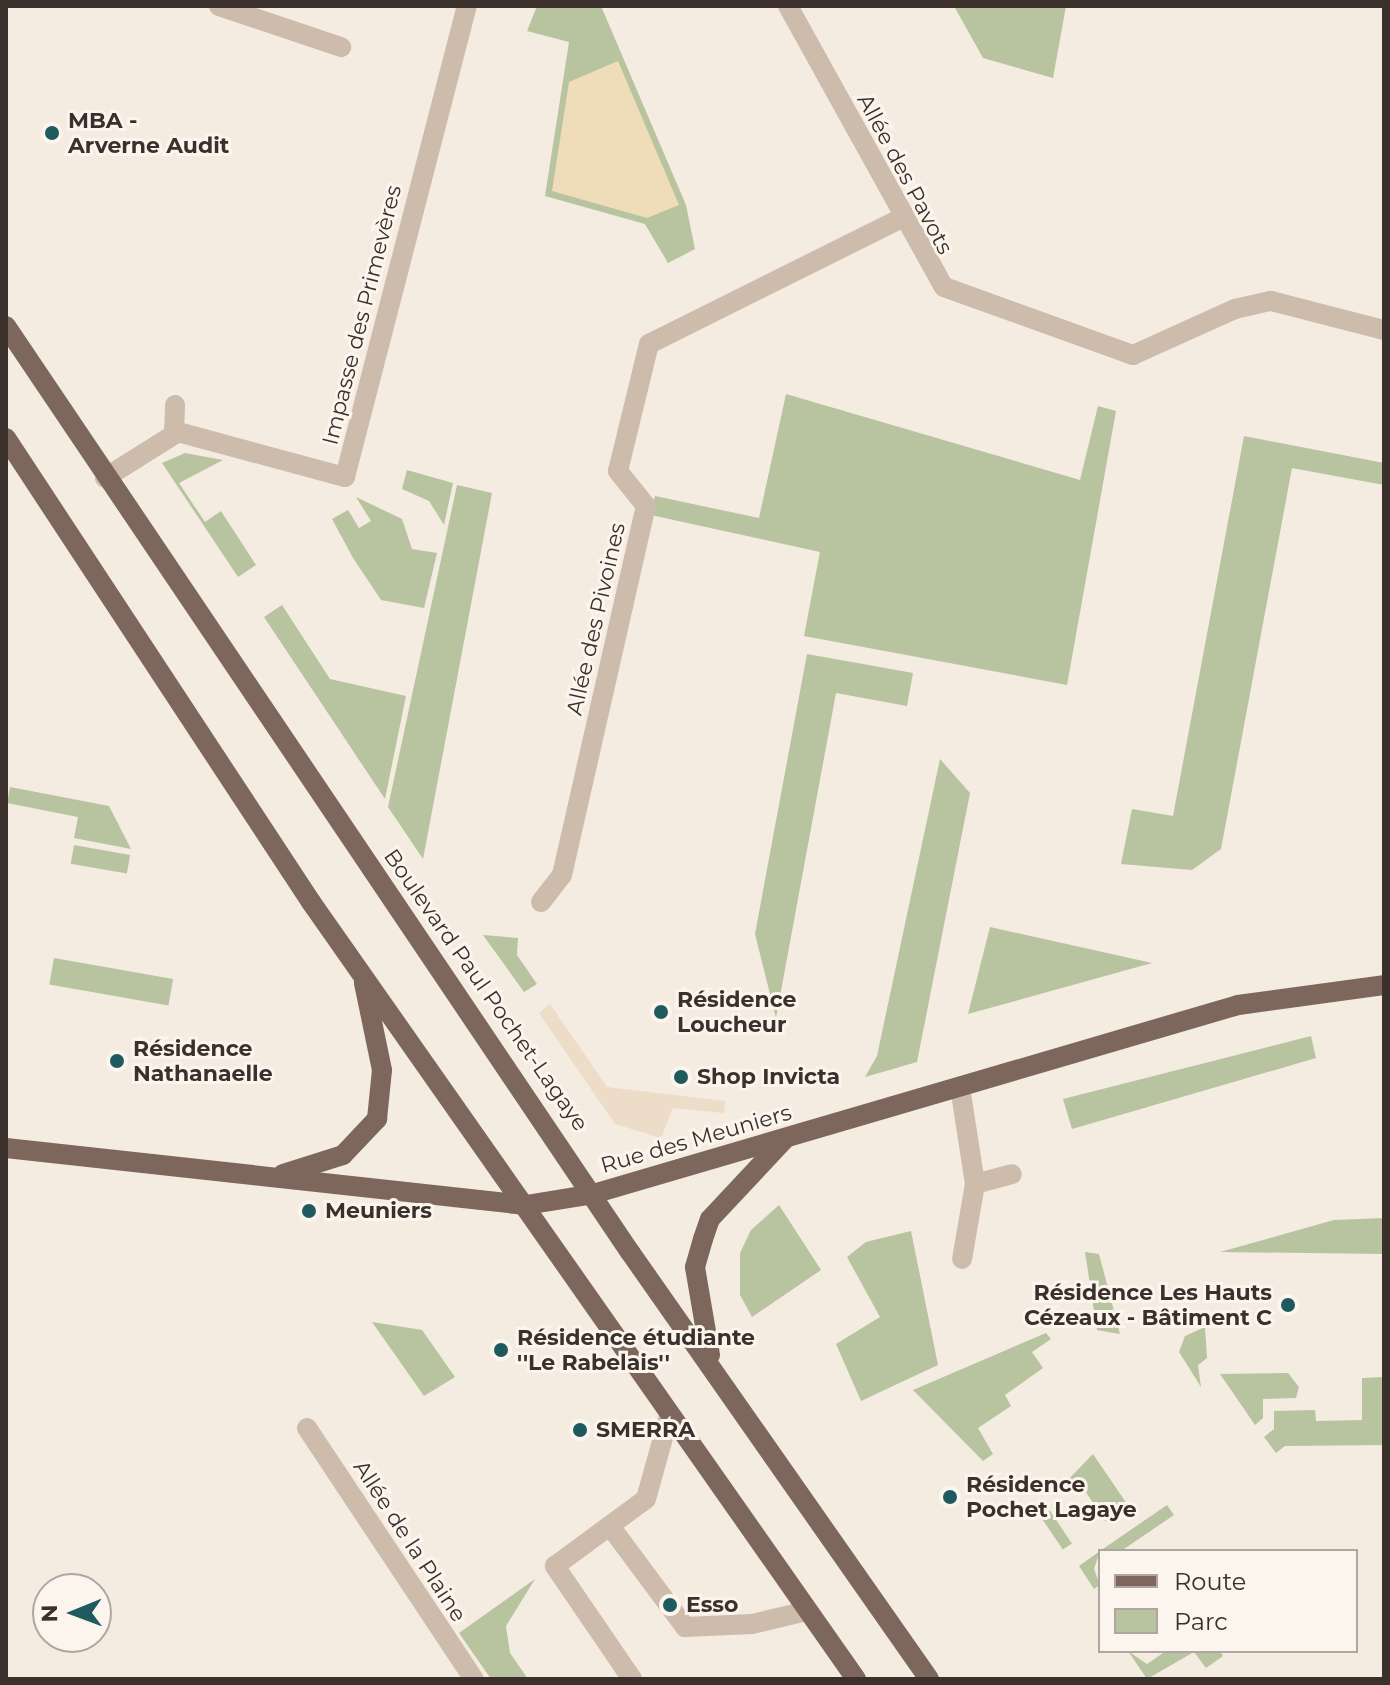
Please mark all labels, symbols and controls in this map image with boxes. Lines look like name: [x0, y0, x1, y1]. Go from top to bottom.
street label: Allée des Pavots: [852, 89, 958, 259]
place label: MBA - Arverne Audit: [68, 107, 229, 158]
marker: MBA - Arverne Audit: [43, 124, 61, 142]
street label: Impasse des Primevères: [317, 182, 407, 448]
street label: Allée des Pivoines: [561, 520, 631, 718]
street label: Boulevard Paul Pochet-Lagaye: [378, 844, 594, 1136]
place label: Résidence Loucheur: [677, 986, 796, 1038]
marker: Résidence Loucheur: [652, 1003, 670, 1021]
place label: Résidence Nathanaelle: [133, 1035, 273, 1086]
marker: Résidence Nathanaelle: [108, 1052, 126, 1070]
place label: Shop Invicta: [697, 1064, 840, 1090]
marker: Shop Invicta: [672, 1068, 690, 1086]
street label: Rue des Meuniers: [598, 1099, 794, 1179]
place label: Meuniers: [325, 1198, 432, 1224]
marker: Meuniers: [300, 1202, 318, 1220]
place label: Résidence Les Hauts Cézeaux - Bâtiment C: [1024, 1279, 1272, 1330]
marker: Résidence Les Hauts Cézeaux - Bâtiment C: [1279, 1296, 1297, 1314]
place label: Résidence étudiante ''Le Rabelais'': [517, 1324, 755, 1376]
marker: Résidence étudiante ''Le Rabelais'': [492, 1341, 510, 1359]
place label: SMERRA: [596, 1417, 695, 1443]
marker: SMERRA: [571, 1421, 589, 1439]
street label: Allée de la Plaine: [348, 1455, 472, 1627]
place label: Résidence Pochet Lagaye: [966, 1471, 1137, 1522]
marker: Résidence Pochet Lagaye: [941, 1488, 959, 1506]
legend: [1098, 1549, 1358, 1653]
text: Route: [1174, 1567, 1246, 1596]
north arrow: [32, 1573, 112, 1653]
place label: Esso: [686, 1592, 738, 1618]
marker: Esso: [661, 1596, 679, 1614]
text: N: [36, 1604, 63, 1623]
text: Parc: [1174, 1607, 1228, 1636]

